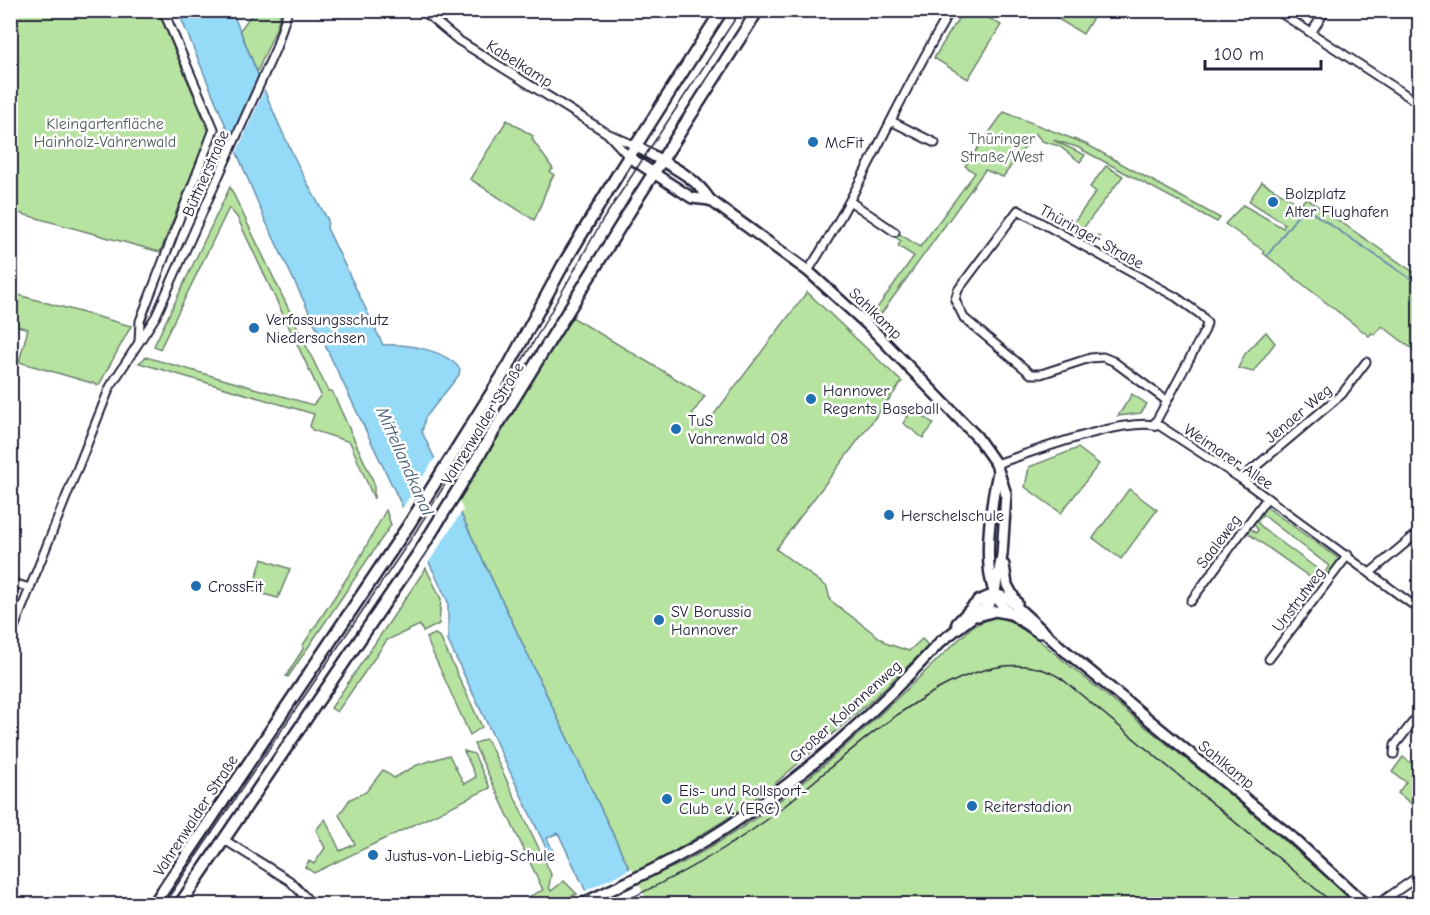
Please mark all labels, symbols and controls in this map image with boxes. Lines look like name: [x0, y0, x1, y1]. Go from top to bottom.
scale bar: [1205, 33, 1320, 71]
street label: Kabelkamp: [483, 36, 556, 91]
text: 100 m: [1214, 44, 1264, 65]
park label: Kleingartenfläche Hainholz-Vahrenwald: [34, 115, 176, 151]
street label: Büttnerstraße: [179, 128, 233, 219]
park label: Thüringer Straße/West: [960, 130, 1044, 166]
place label: McFit: [825, 134, 864, 152]
marker: McFit: [806, 135, 820, 149]
place label: Bolzplatz Alter Flughafen: [1285, 185, 1389, 221]
marker: Bolzplatz Alter Flughafen: [1266, 195, 1280, 209]
street label: Thüringer Straße: [1036, 201, 1147, 273]
street label: Sahlkamp: [845, 284, 905, 343]
place label: Verfassungsschutz Niedersachsen: [266, 311, 389, 347]
marker: Verfassungsschutz Niedersachsen: [247, 321, 261, 335]
street label: Vahrenwalder Straße: [438, 359, 528, 488]
street label: Jenaer Weg: [1262, 381, 1336, 447]
place label: Hannover Regents Baseball: [823, 382, 939, 418]
marker: Hannover Regents Baseball: [804, 392, 818, 406]
water label: Mittellandkanal: [371, 402, 438, 520]
place label: TuS Vahrenwald 08: [688, 412, 788, 448]
street label: Weimarer Allee: [1180, 420, 1277, 493]
marker: TuS Vahrenwald 08: [669, 422, 683, 436]
place label: Herschelschule: [901, 507, 1004, 525]
marker: Herschelschule: [882, 508, 896, 522]
street label: Saaleweg: [1193, 511, 1245, 572]
street label: Unstrutweg: [1269, 564, 1329, 635]
place label: CrossFit: [208, 578, 263, 596]
marker: CrossFit: [189, 579, 203, 593]
place label: SV Borussia Hannover: [671, 603, 752, 639]
marker: SV Borussia Hannover: [652, 613, 666, 627]
street label: Großer Kolonnenweg: [786, 657, 905, 767]
street label: Sahlkamp: [1195, 737, 1258, 793]
street label: Vahrenwalder Straße: [150, 752, 242, 879]
place label: Eis- und Rollsport- Club e.V. (ERC): [679, 782, 807, 818]
marker: Eis- und Rollsport- Club e.V. (ERC): [660, 792, 674, 806]
place label: Reiterstadion: [984, 798, 1072, 816]
marker: Reiterstadion: [965, 799, 979, 813]
place label: Justus-von-Liebig-Schule: [385, 847, 555, 865]
marker: Justus-von-Liebig-Schule: [366, 848, 380, 862]

